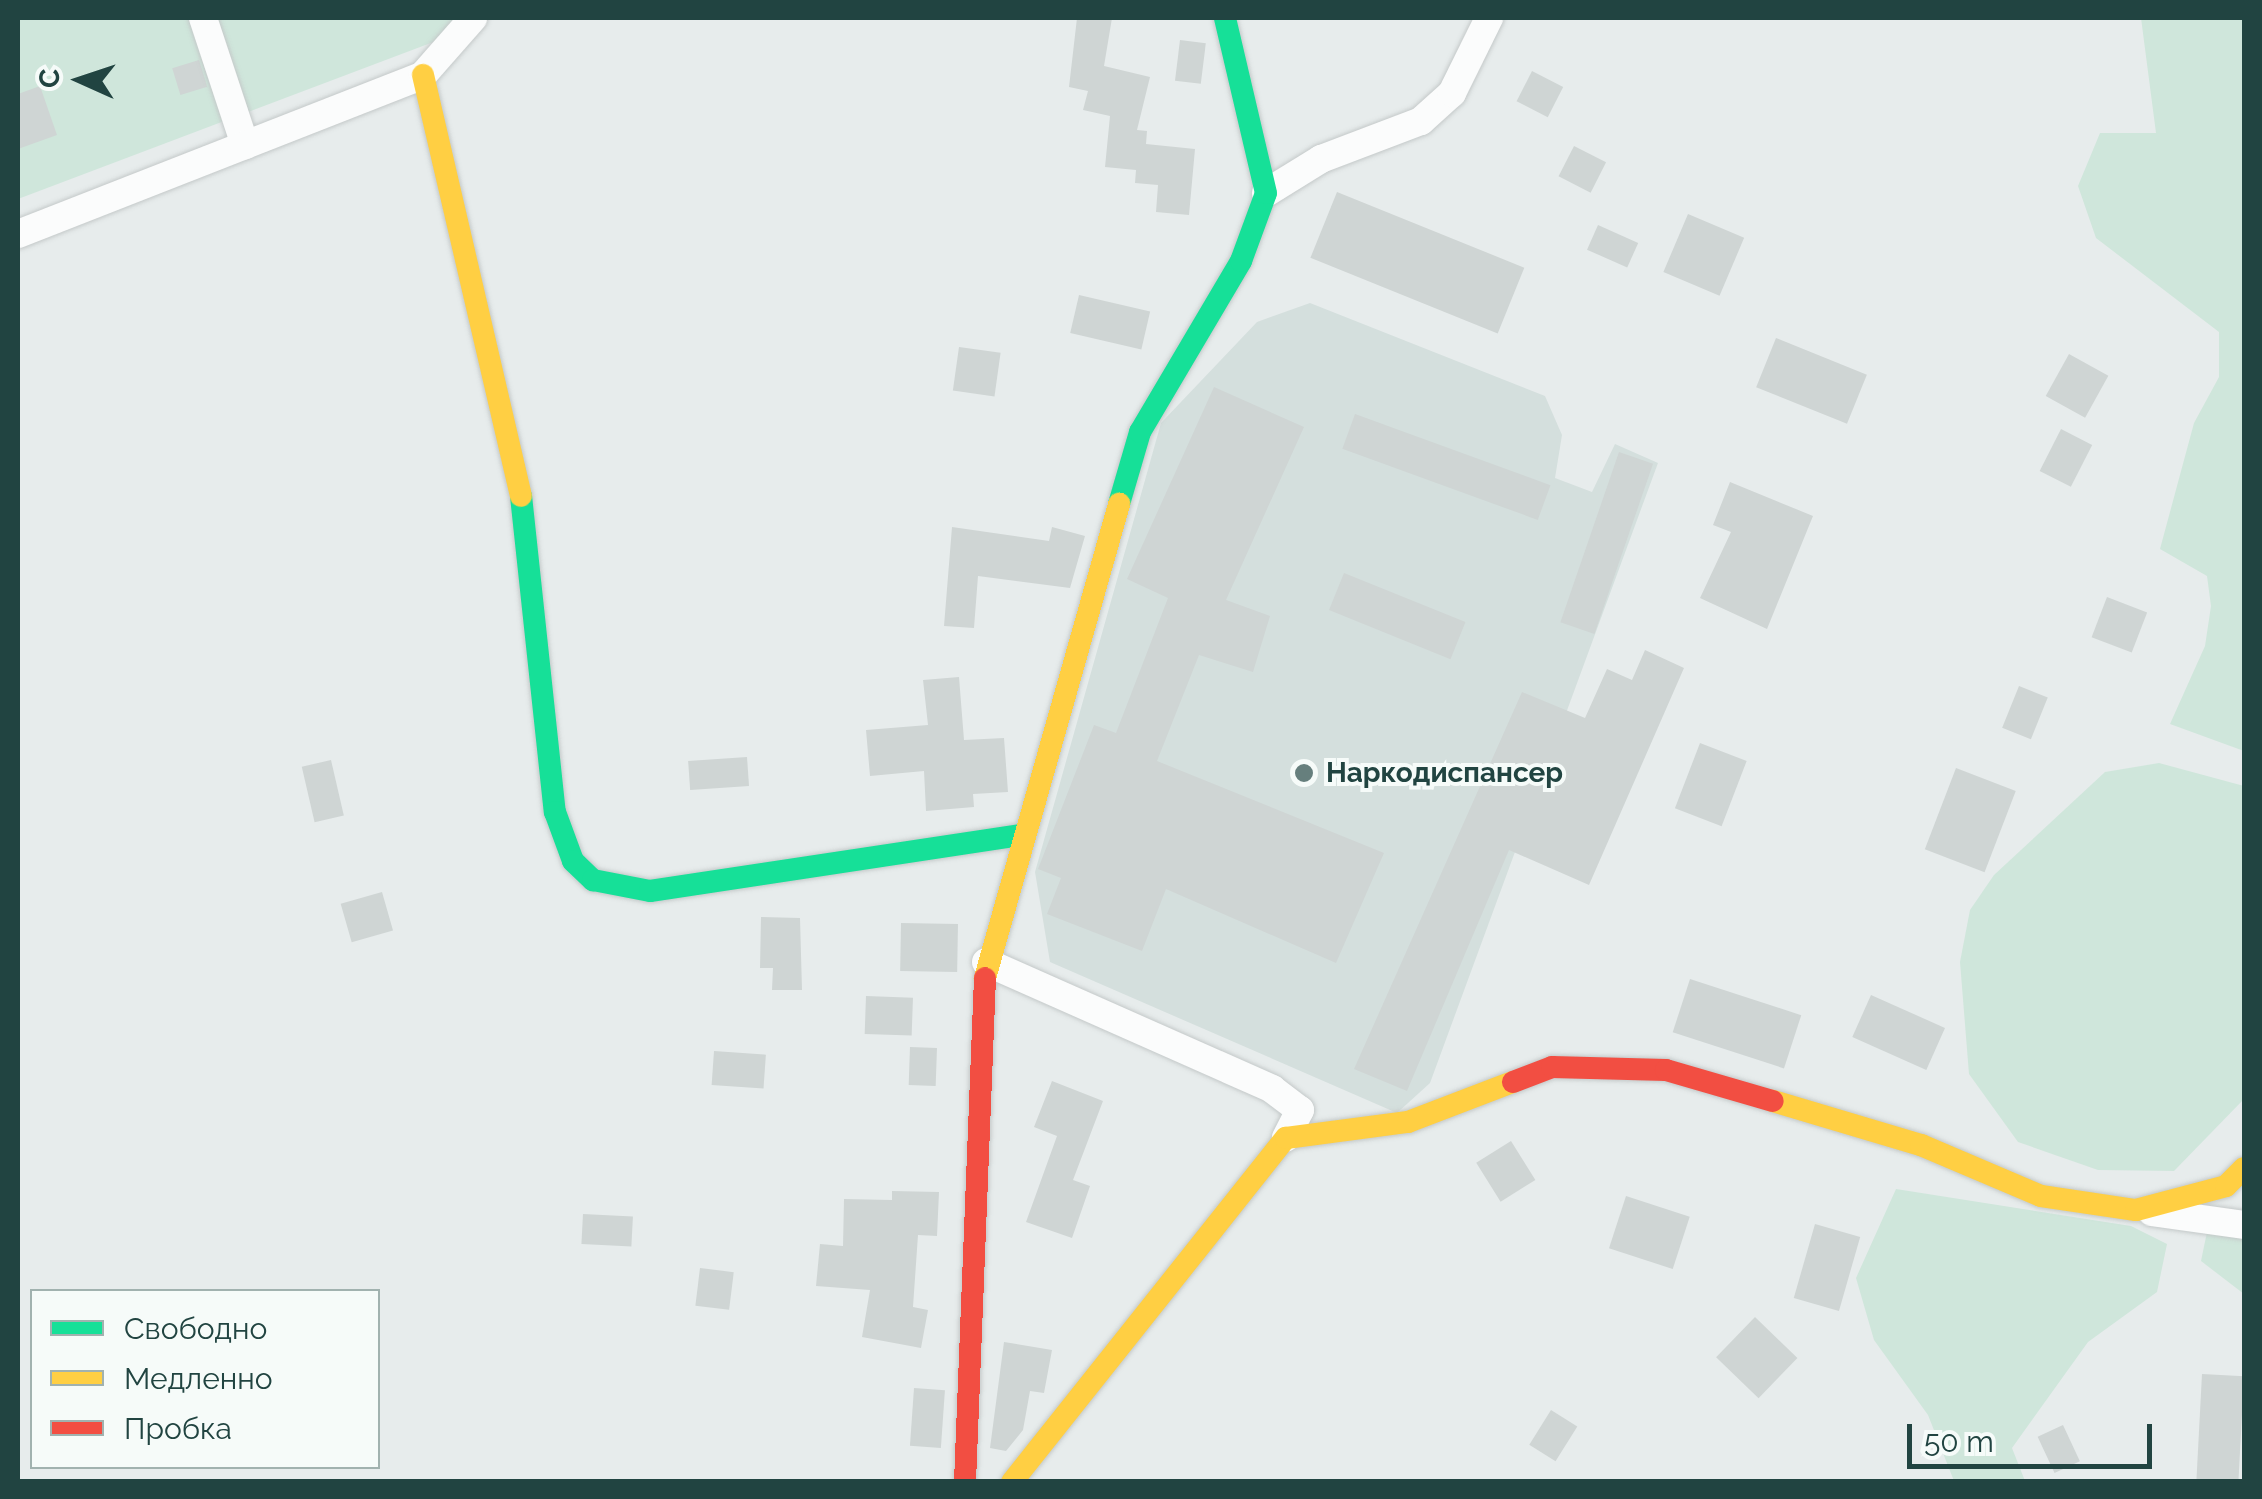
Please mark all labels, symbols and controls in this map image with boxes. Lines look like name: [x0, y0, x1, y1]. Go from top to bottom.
north arrow: [30, 30, 130, 130]
text: С: [33, 68, 67, 89]
place label: Наркодиспансер: [1326, 756, 1563, 790]
marker: Наркодиспансер: [1291, 760, 1317, 786]
legend: [30, 1289, 380, 1469]
text: Свободно: [124, 1311, 267, 1346]
text: Медленно: [124, 1361, 273, 1396]
scale bar: [1912, 1404, 2157, 1466]
text: Пробка: [124, 1411, 232, 1446]
text: 50 m: [1924, 1424, 1994, 1459]

